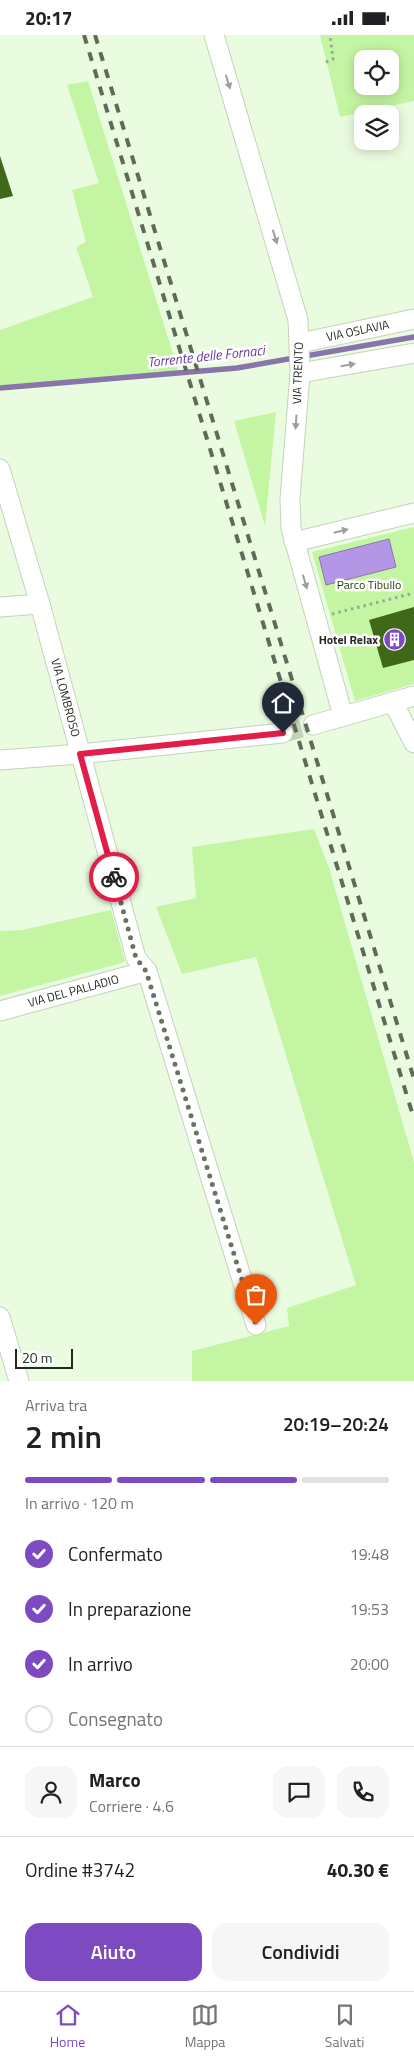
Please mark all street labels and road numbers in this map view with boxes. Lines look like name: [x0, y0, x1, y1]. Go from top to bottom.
street label: VIA OSLAVIA: [324, 314, 391, 346]
street label: VIA TRENTO: [287, 342, 308, 404]
street label: VIA LOMBROSO: [46, 656, 86, 739]
street label: VIA DEL PALLADIO: [26, 969, 121, 1012]

